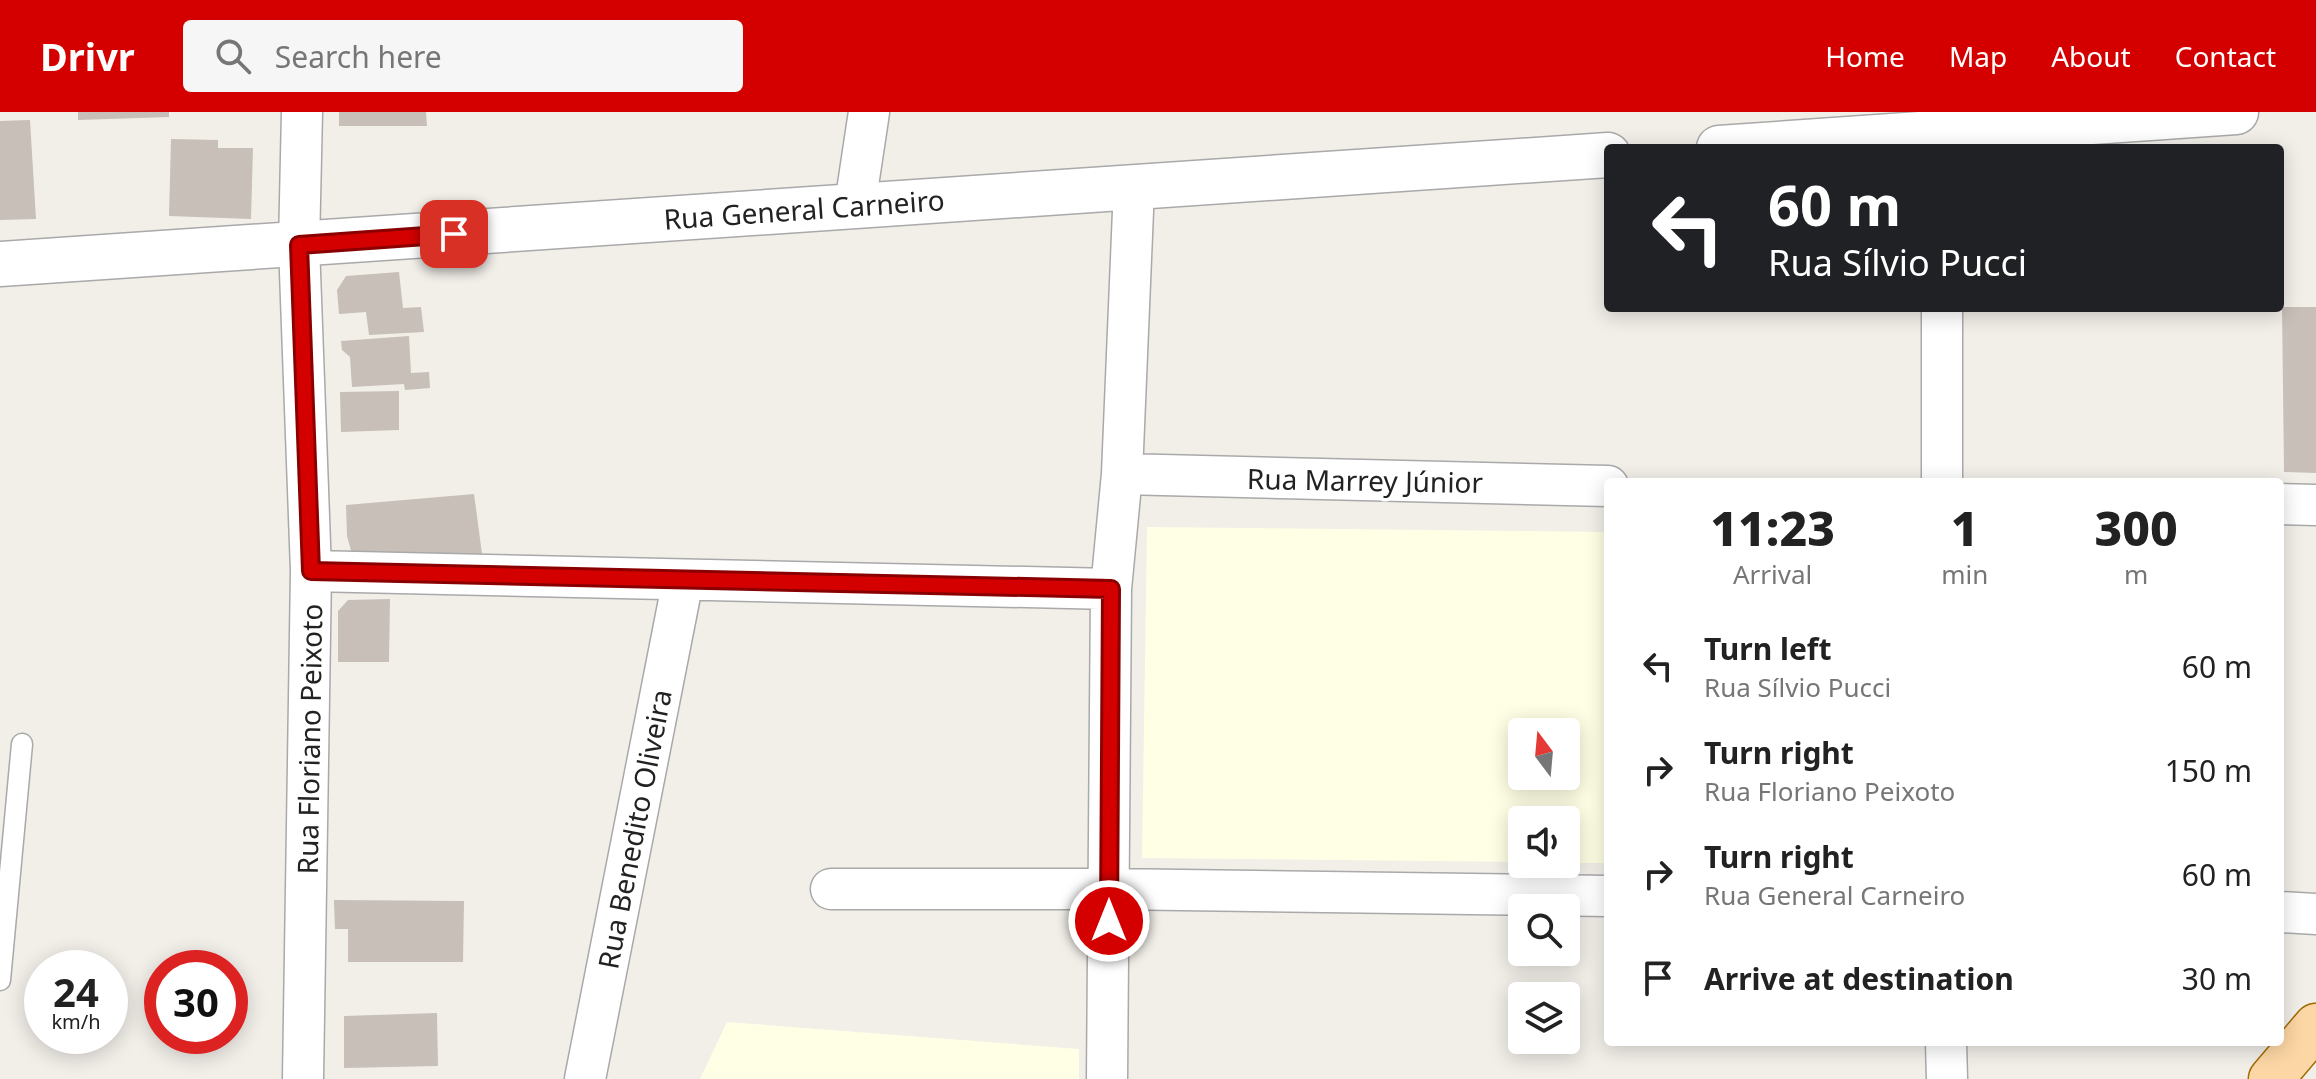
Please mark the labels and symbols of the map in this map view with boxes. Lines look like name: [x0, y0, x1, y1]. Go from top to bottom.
street label: Rua General Carneiro: [662, 180, 946, 238]
pin: [420, 200, 488, 268]
street label: Rua Marrey Júnior: [1247, 459, 1484, 501]
street label: Rua Floriano Peixoto: [288, 603, 330, 875]
street label: Rua Benedito Oliveira: [588, 686, 680, 972]
north arrow: [1508, 718, 1580, 790]
position arrow: [1067, 879, 1151, 963]
speed limit sign: 30: [144, 950, 248, 1054]

